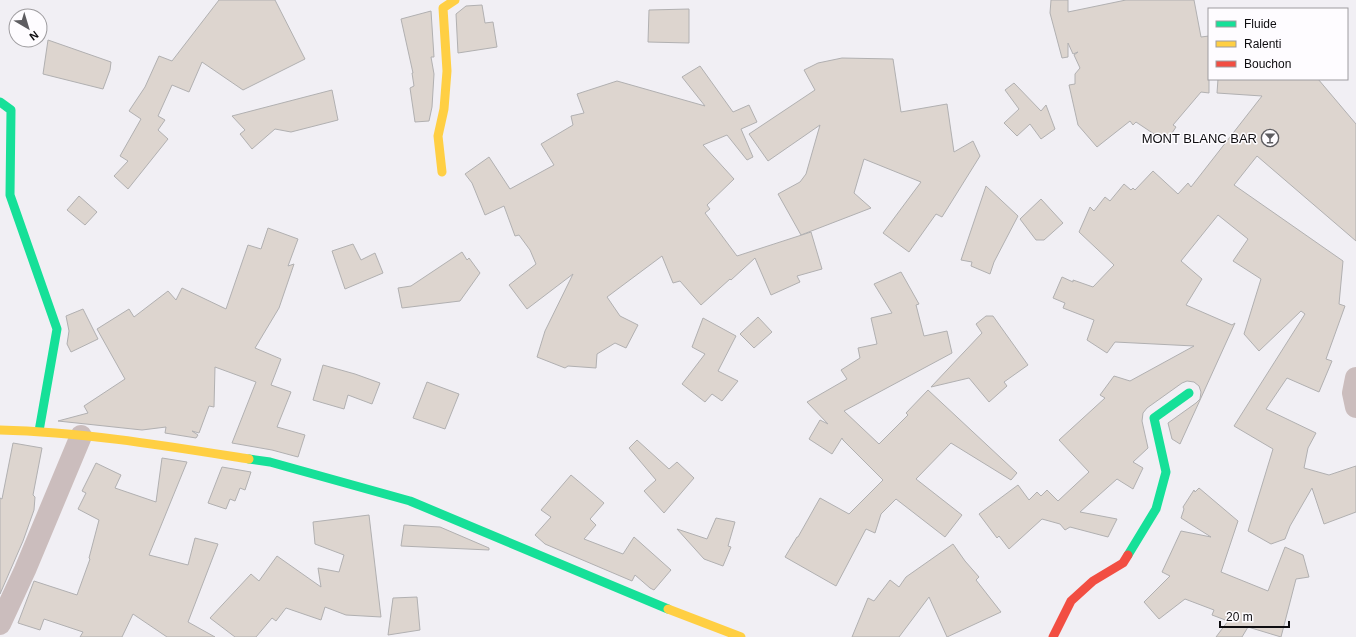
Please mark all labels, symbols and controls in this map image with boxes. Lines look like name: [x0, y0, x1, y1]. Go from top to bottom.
north arrow: [8, 8, 48, 48]
legend: [1208, 8, 1348, 80]
text: Fluide: [1244, 17, 1277, 31]
text: N: [27, 29, 41, 43]
text: Ralenti: [1244, 37, 1281, 51]
text: Bouchon: [1244, 57, 1291, 71]
bar icon: MONT BLANC BAR: [1260, 128, 1280, 148]
place label: MONT BLANC BAR: [1142, 131, 1257, 146]
scale bar: [1220, 603, 1289, 629]
text: 20 m: [1226, 610, 1253, 624]

